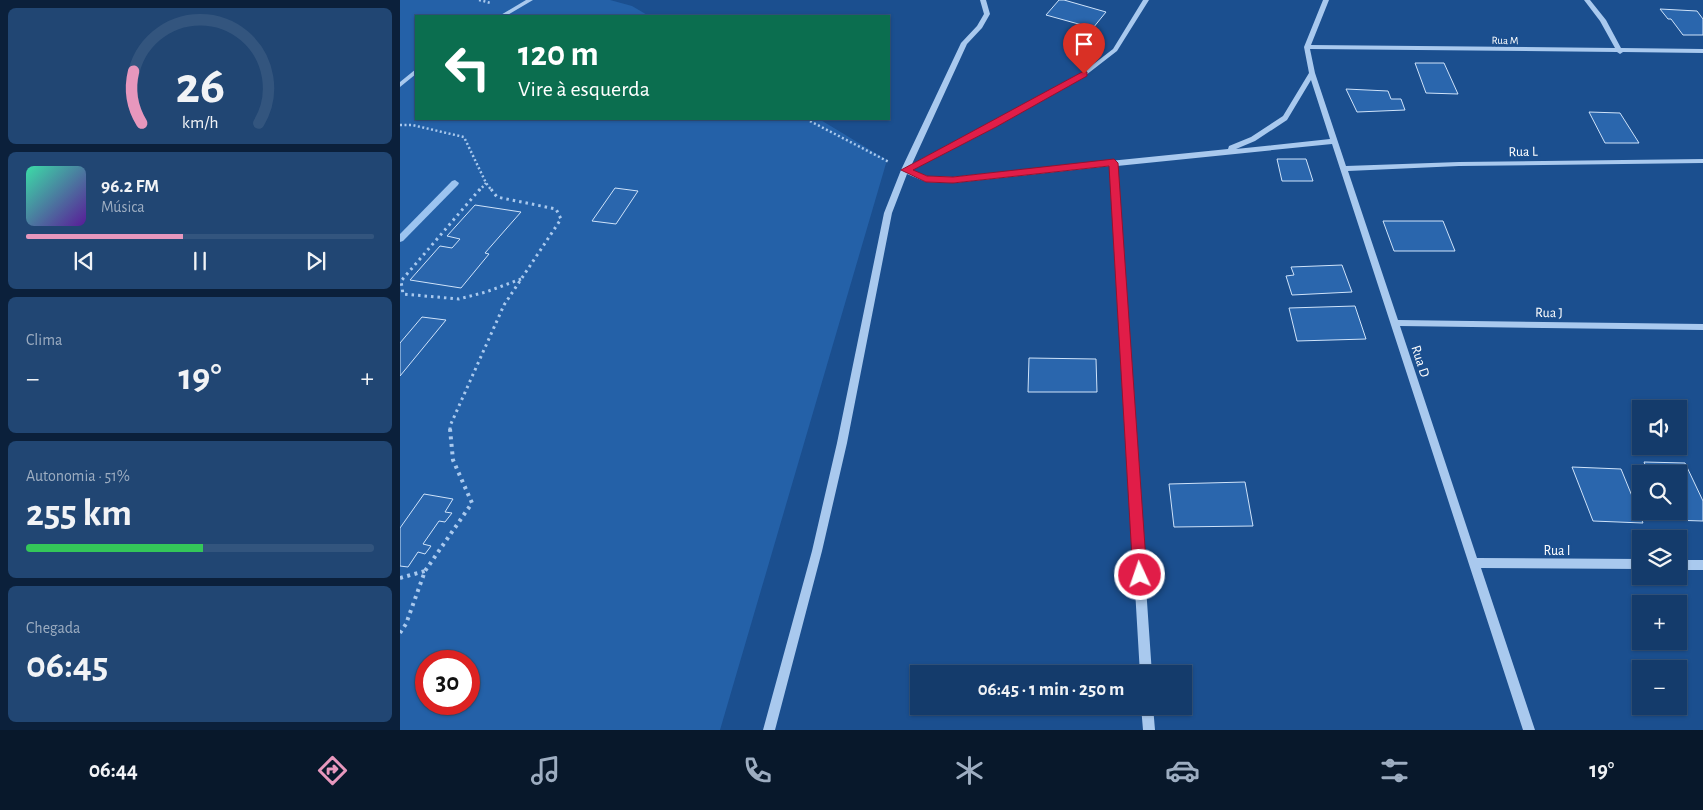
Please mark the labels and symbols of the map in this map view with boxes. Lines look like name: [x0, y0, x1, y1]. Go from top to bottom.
pin: [1063, 23, 1105, 74]
street label: Rua M: [1491, 35, 1519, 46]
street label: Rua L: [1508, 145, 1538, 159]
street label: Rua J: [1535, 306, 1563, 320]
street label: Rua D: [1408, 344, 1432, 379]
street label: Rua I: [1543, 544, 1571, 558]
position arrow: [1113, 548, 1165, 600]
speed limit sign: 30: [415, 650, 480, 715]

